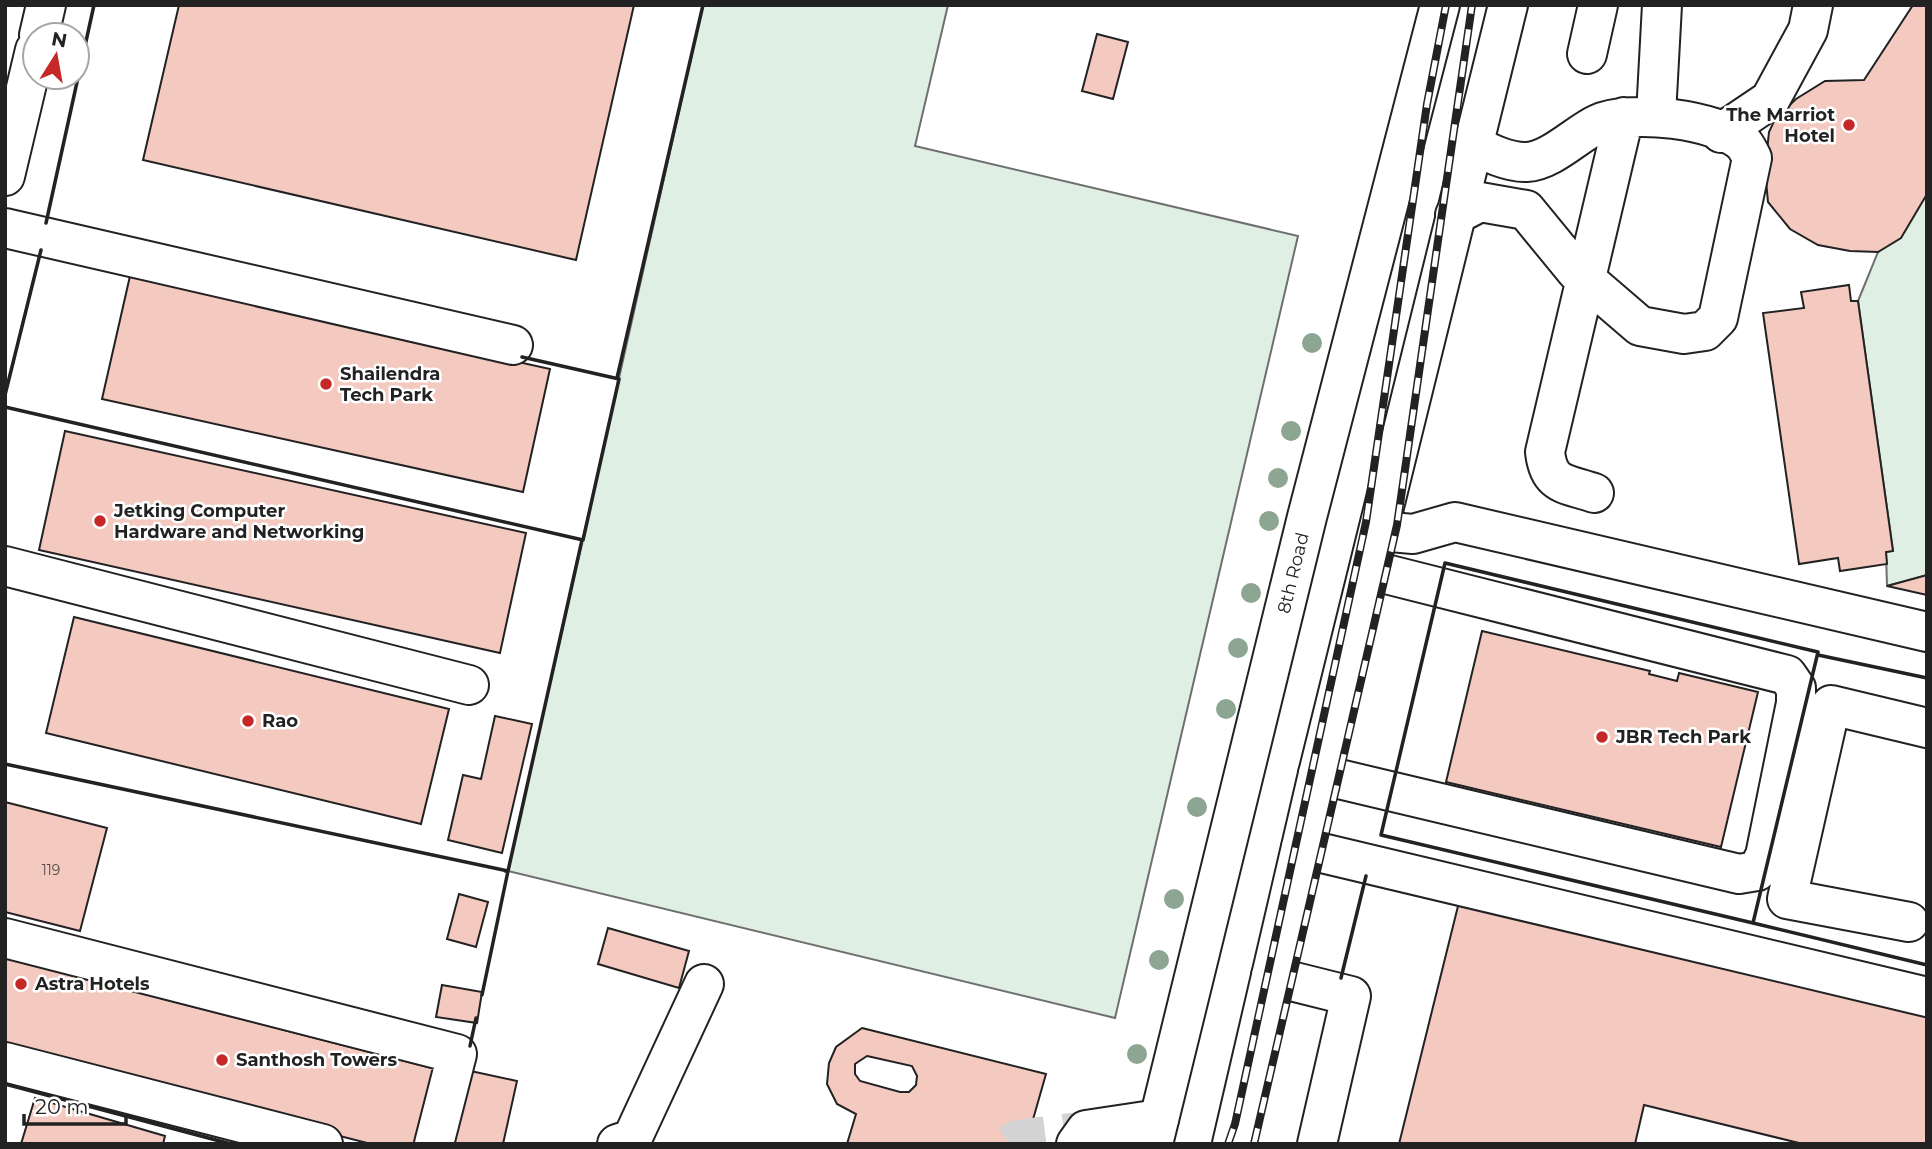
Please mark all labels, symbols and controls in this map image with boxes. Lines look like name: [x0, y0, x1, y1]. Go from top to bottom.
north arrow: [21, 21, 91, 91]
text: N: [49, 27, 69, 53]
place label: The Marriot Hotel: [1726, 104, 1835, 147]
marker: The Marriot Hotel: [1841, 117, 1857, 133]
place label: Shailendra Tech Park: [340, 363, 440, 406]
marker: Shailendra Tech Park: [318, 376, 334, 392]
place label: Jetking Computer Hardware and Networking: [113, 500, 364, 543]
marker: Jetking Computer Hardware and Networking: [92, 513, 108, 529]
street label: 8th Road: [1273, 530, 1314, 616]
place label: Rao: [262, 710, 298, 732]
marker: Rao: [240, 713, 256, 729]
place label: JBR Tech Park: [1615, 726, 1751, 748]
marker: JBR Tech Park: [1594, 729, 1610, 745]
house number: 119: [42, 861, 60, 879]
place label: Astra Hotels: [34, 973, 150, 995]
marker: Astra Hotels: [13, 976, 29, 992]
place label: Santhosh Towers: [236, 1049, 398, 1071]
marker: Santhosh Towers: [214, 1052, 230, 1068]
scale bar: [24, 1082, 126, 1126]
text: 20 m: [35, 1094, 89, 1119]

